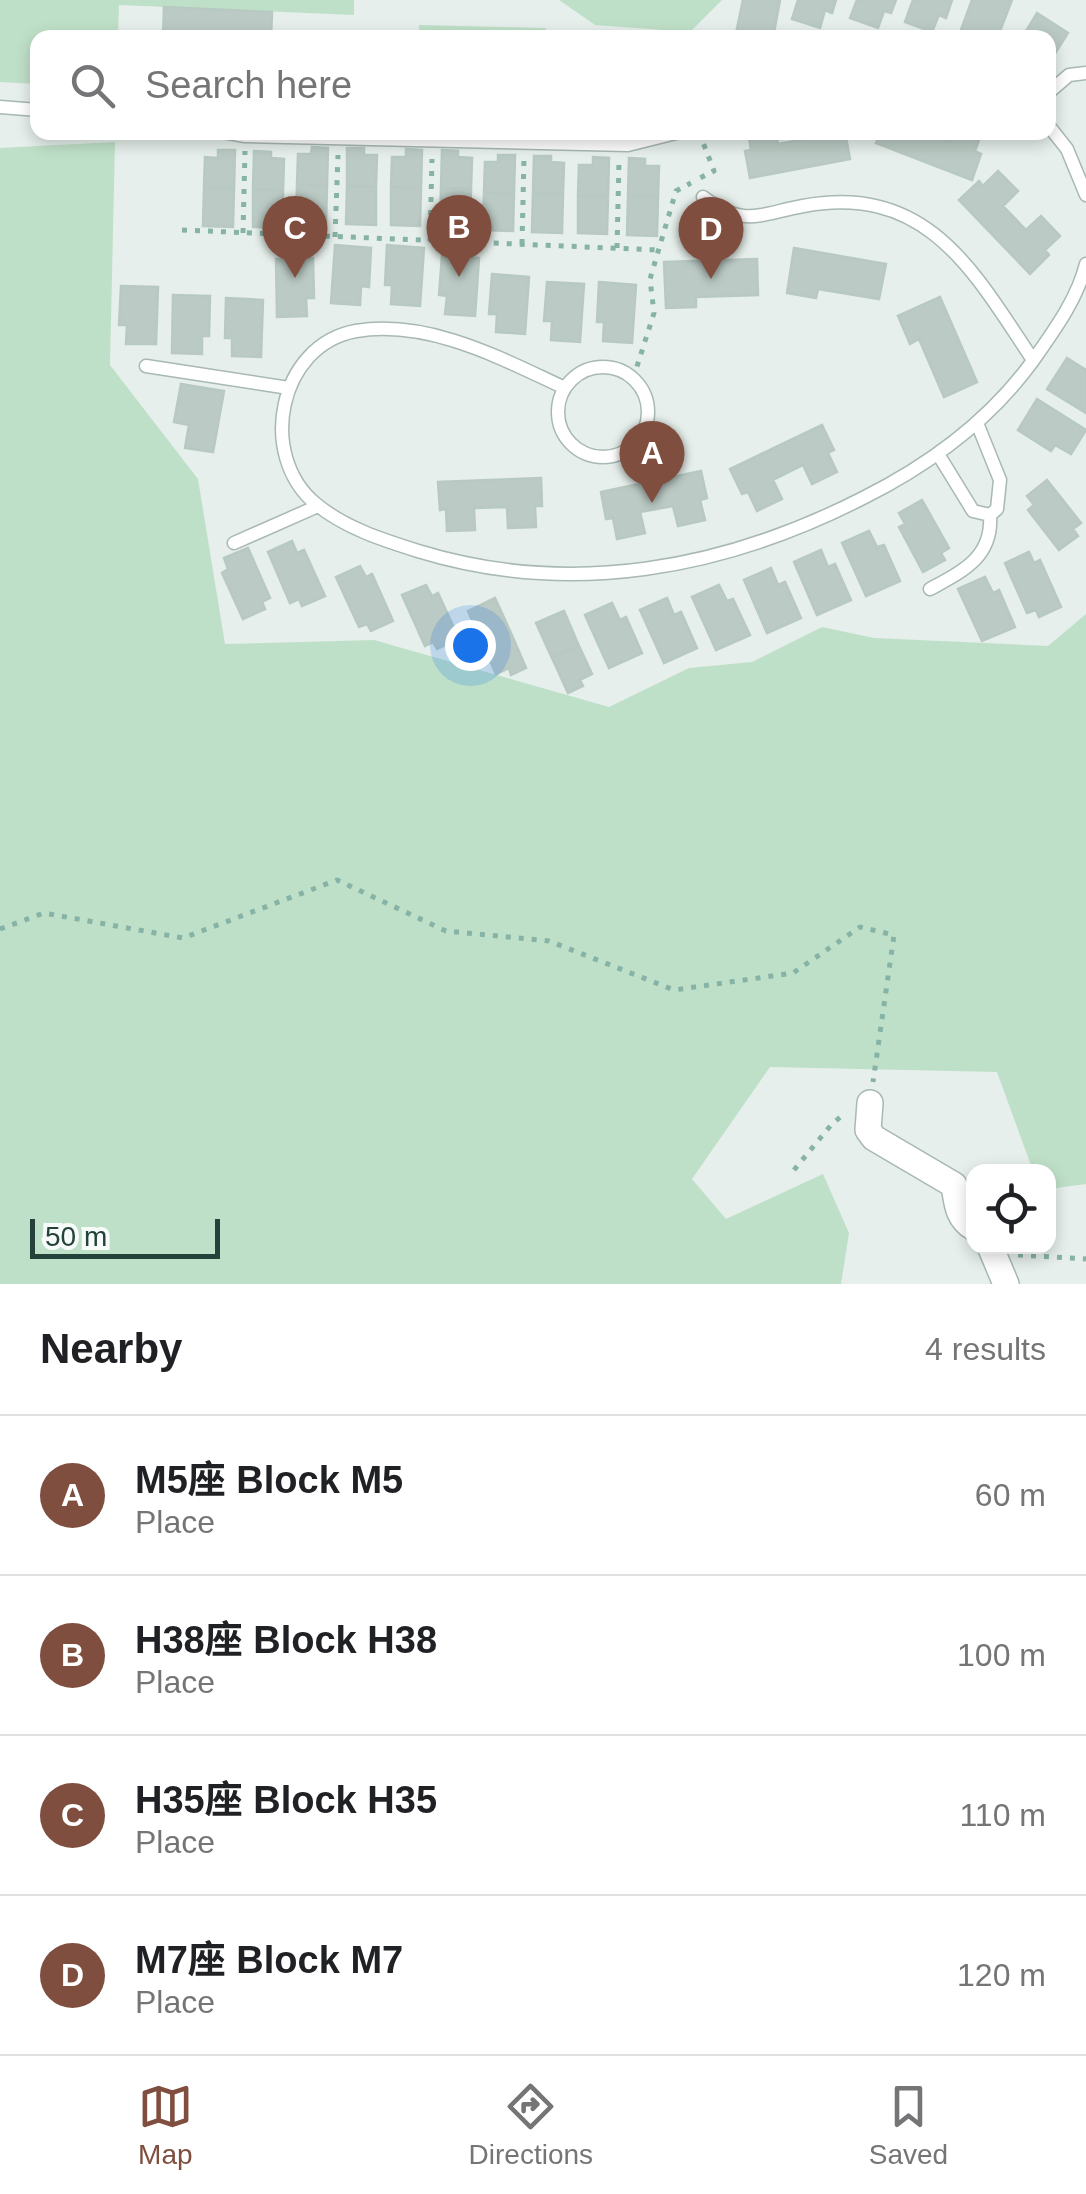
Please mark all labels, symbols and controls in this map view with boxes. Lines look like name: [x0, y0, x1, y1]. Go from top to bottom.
search box: [30, 30, 1056, 140]
icon: search: [65, 58, 120, 113]
text: Search here: [145, 64, 352, 106]
pin: B: [426, 194, 492, 277]
pin: C: [262, 196, 328, 278]
pin: D: [678, 196, 744, 279]
pin: A: [620, 420, 684, 503]
your location: [445, 620, 496, 671]
map controls: [966, 1164, 1056, 1254]
button: locate: [966, 1164, 1056, 1254]
scale bar: [30, 1214, 220, 1258]
text: 50 m: [45, 1221, 107, 1252]
text: Nearby: [40, 1325, 182, 1372]
text: 4 results: [925, 1331, 1046, 1367]
text: M5座 Block M5: [135, 1459, 403, 1501]
text: A: [61, 1477, 84, 1513]
text: 60 m: [975, 1477, 1046, 1513]
text: Place: [135, 1504, 215, 1540]
text: H38座 Block H38: [135, 1619, 437, 1661]
text: B: [61, 1637, 84, 1673]
text: 100 m: [957, 1637, 1046, 1673]
text: Place: [135, 1664, 215, 1700]
text: H35座 Block H35: [135, 1779, 437, 1821]
text: C: [61, 1797, 84, 1833]
text: 110 m: [959, 1797, 1046, 1833]
text: Place: [135, 1824, 215, 1860]
text: M7座 Block M7: [135, 1939, 403, 1981]
text: D: [61, 1957, 84, 1993]
text: 120 m: [957, 1957, 1046, 1993]
text: Place: [135, 1984, 215, 2020]
tab: Map: [138, 2079, 193, 2171]
tab: Directions: [469, 2079, 593, 2171]
tab: Saved: [869, 2079, 948, 2171]

